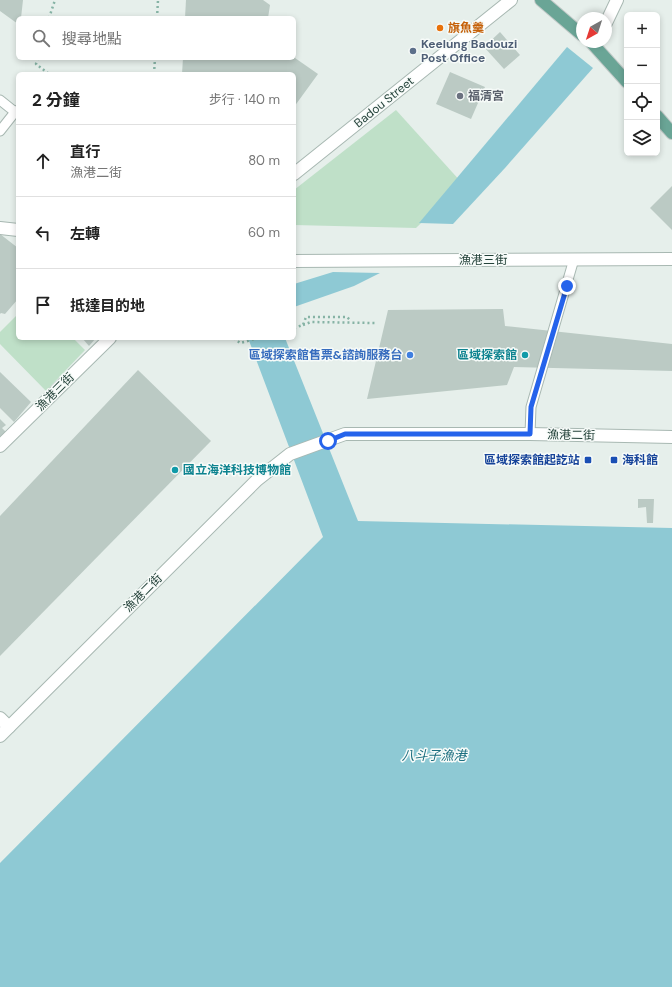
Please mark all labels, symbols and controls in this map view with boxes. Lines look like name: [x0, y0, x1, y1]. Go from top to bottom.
north arrow: [576, 12, 612, 48]
map controls: [624, 12, 660, 156]
button: +: [624, 12, 660, 48]
search box: [16, 16, 296, 60]
place label: 旗魚羹: [448, 20, 484, 36]
marker: 旗魚羹: [435, 23, 445, 33]
icon: search: [30, 27, 52, 49]
text: 搜尋地點: [62, 29, 122, 49]
place label: Keelung Badouzi Post Office: [421, 36, 517, 66]
marker: Keelung Badouzi Post Office: [408, 46, 418, 56]
button: −: [624, 48, 660, 84]
street label: Badou Street: [351, 73, 417, 131]
button: locate: [624, 84, 660, 120]
place label: 福清宮: [468, 88, 504, 104]
text: 2 分鐘: [32, 89, 80, 111]
text: 步行 · 140 m: [209, 91, 280, 108]
marker: 福清宮: [455, 91, 465, 101]
button: layers: [624, 120, 660, 156]
text: 直行: [70, 142, 100, 162]
icon: ahead: [32, 150, 54, 172]
text: 80 m: [248, 152, 280, 169]
text: 漁港二街: [70, 164, 122, 181]
icon: left: [32, 222, 54, 244]
text: 左轉: [70, 224, 100, 244]
text: 60 m: [248, 224, 280, 241]
street label: 漁港三街: [459, 252, 507, 268]
route end: [558, 277, 576, 295]
icon: arrive: [32, 294, 54, 316]
text: 抵達目的地: [70, 296, 145, 316]
place label: 區域探索館售票&諮詢服務台: [249, 347, 402, 363]
place label: 區域探索館: [457, 347, 517, 363]
marker: 區域探索館售票&諮詢服務台: [405, 350, 415, 360]
marker: 區域探索館: [520, 350, 530, 360]
street label: 漁港三街: [32, 369, 78, 415]
street label: 漁港二街: [547, 427, 595, 443]
route start: [319, 432, 337, 450]
place label: 區域探索館起訖站: [484, 452, 580, 468]
place label: 海科館: [622, 452, 658, 468]
marker: 區域探索館起訖站: [583, 455, 593, 465]
marker: 海科館: [609, 455, 619, 465]
place label: 國立海洋科技博物館: [183, 462, 291, 478]
marker: 國立海洋科技博物館: [170, 465, 180, 475]
street label: 漁港二街: [120, 570, 166, 616]
water label: 八斗子漁港: [401, 747, 468, 764]

